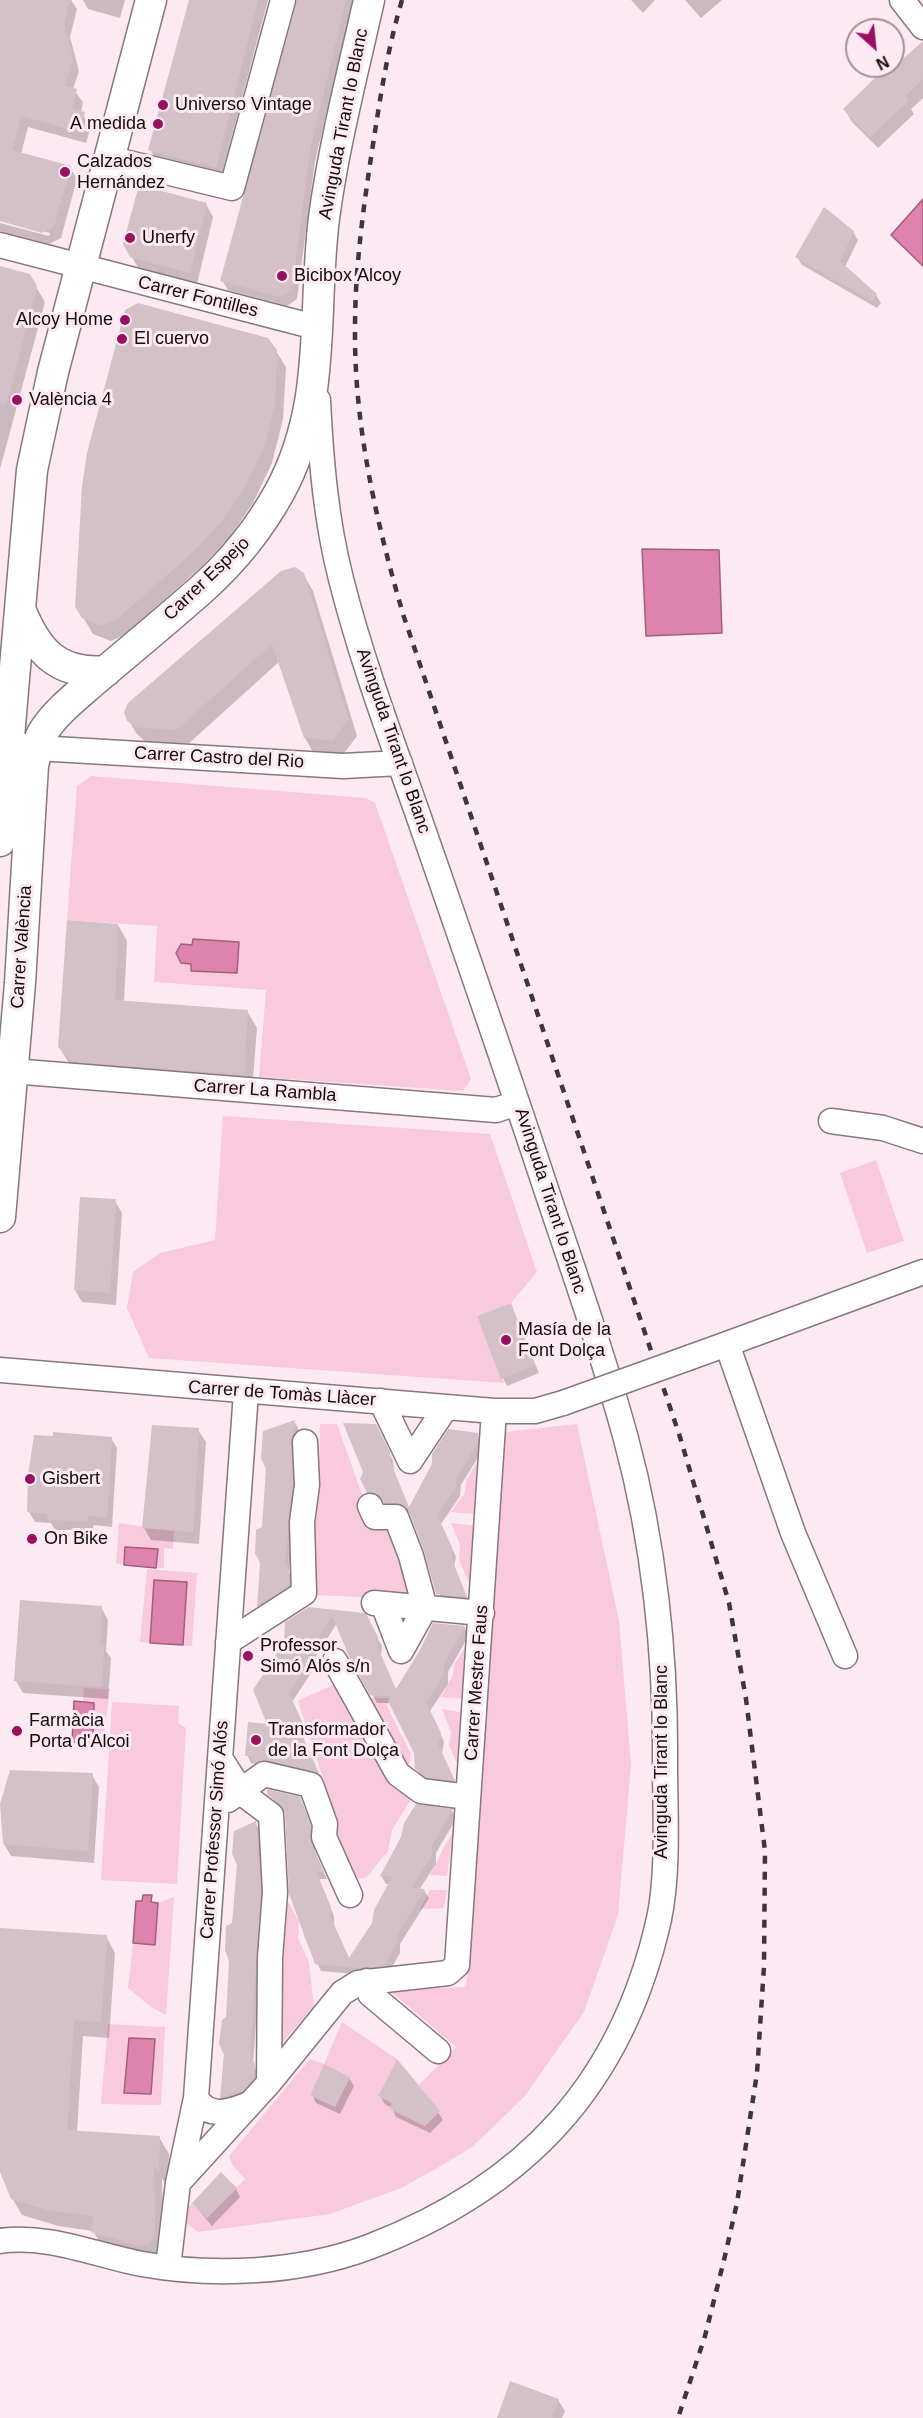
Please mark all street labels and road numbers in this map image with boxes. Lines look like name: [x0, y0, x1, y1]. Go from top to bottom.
street label: Avinguda Tirant lo Blanc: [315, 27, 373, 221]
street label: Carrer Fontilles: [136, 272, 260, 322]
street label: Carrer Espejo: [160, 533, 254, 625]
street label: Avinguda Tirant lo Blanc: [351, 646, 435, 836]
street label: Carrer Castro del Rio: [134, 743, 304, 773]
street label: Carrer València: [7, 885, 37, 1009]
street label: Carrer La Rambla: [193, 1075, 337, 1107]
street label: Avinguda Tirant lo Blanc: [510, 1105, 590, 1297]
street label: Carrer de Tomàs Llàcer: [187, 1377, 377, 1411]
street label: Carrer Mestre Faus: [461, 1604, 493, 1762]
street label: Avinguda Tirant lo Blanc: [651, 1665, 673, 1859]
street label: Carrer Professor Simó Alós: [197, 1720, 233, 1940]

